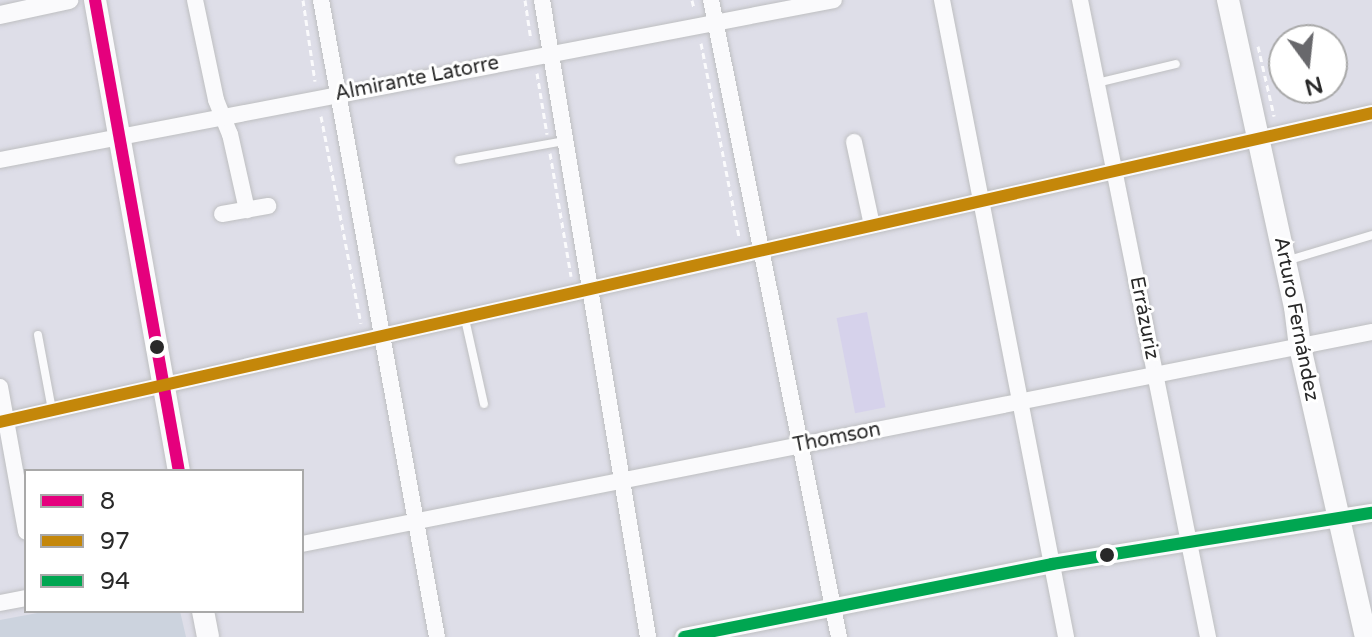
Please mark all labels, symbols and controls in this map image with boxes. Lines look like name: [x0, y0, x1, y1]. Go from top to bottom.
north arrow: [1268, 24, 1348, 104]
street label: Almirante Latorre: [333, 51, 501, 107]
text: N: [1302, 70, 1326, 100]
street label: Arturo Fernández: [1268, 235, 1324, 403]
street label: Errázuriz: [1124, 275, 1164, 361]
unlabelled marker: [149, 339, 165, 355]
street label: Thomson: [791, 418, 883, 458]
legend: [24, 469, 304, 613]
text: 8: [100, 487, 115, 516]
text: 97: [100, 527, 130, 556]
unlabelled marker: [1099, 547, 1115, 563]
text: 94: [100, 567, 130, 596]

